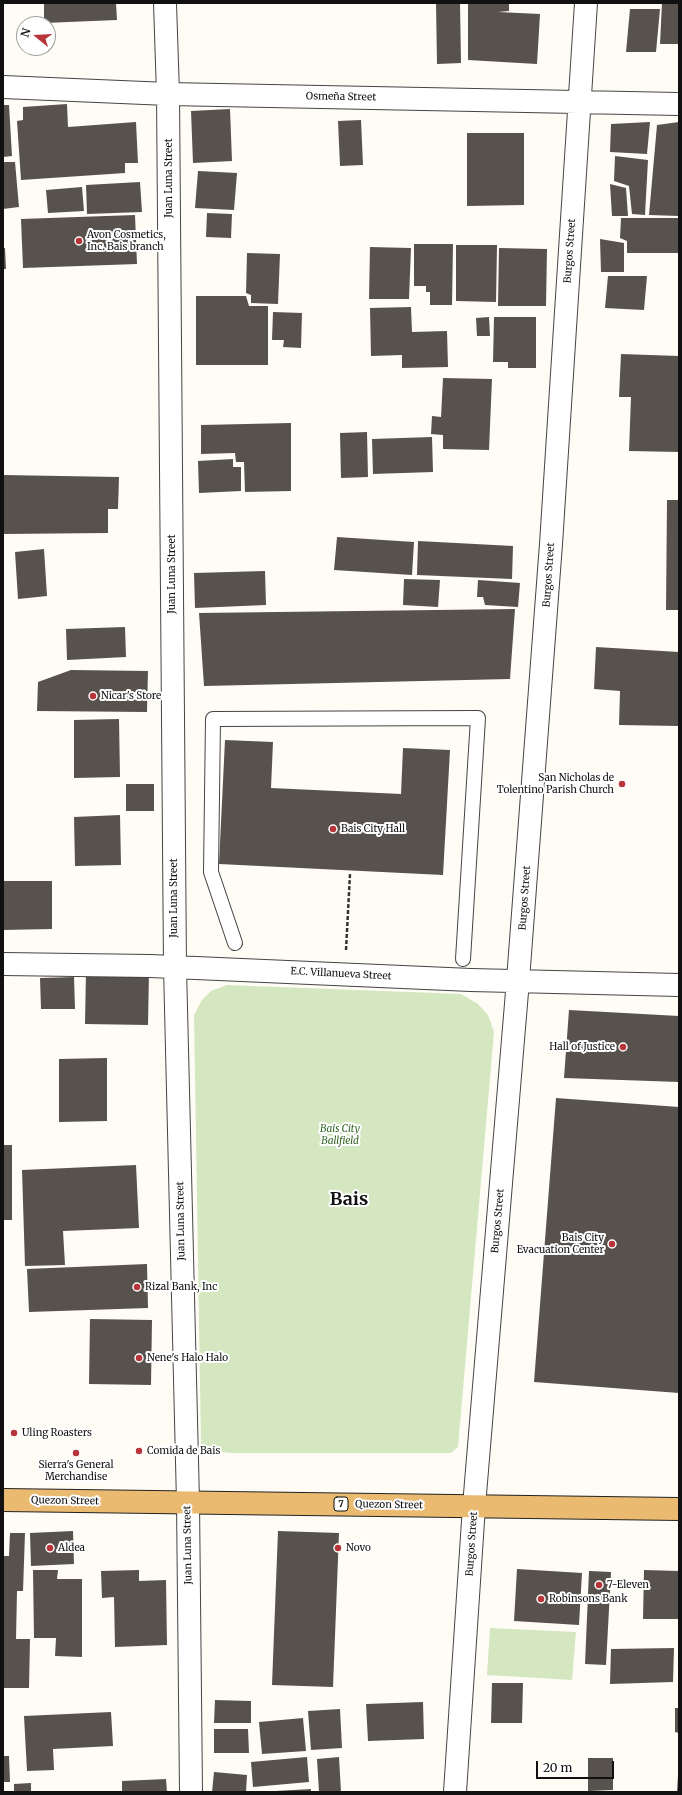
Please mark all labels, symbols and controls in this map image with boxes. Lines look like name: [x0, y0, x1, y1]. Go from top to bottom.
north arrow: [16, 16, 56, 56]
text: N: [18, 26, 34, 39]
street label: Osmeña Street: [306, 90, 376, 104]
street label: Juan Luna Street: [163, 138, 175, 218]
street label: Burgos Street: [562, 218, 578, 284]
place label: Avon Cosmetics, Inc. Bais branch: [87, 229, 166, 252]
marker: Avon Cosmetics, Inc. Bais branch: [74, 236, 84, 246]
street label: Juan Luna Street: [166, 534, 178, 614]
street label: Burgos Street: [541, 542, 557, 608]
place label: Nicar's Store: [101, 690, 161, 702]
marker: Nicar's Store: [88, 691, 98, 701]
place label: San Nicholas de Tolentino Parish Church: [497, 772, 614, 796]
marker: San Nicholas de Tolentino Parish Church: [617, 779, 627, 789]
place label: Bais City Hall: [341, 823, 405, 835]
marker: Bais City Hall: [328, 824, 338, 834]
street label: Juan Luna Street: [168, 858, 180, 938]
street label: Burgos Street: [517, 865, 533, 931]
street label: E.C. Villanueva Street: [290, 965, 392, 983]
place label: Hall of Justice: [549, 1041, 615, 1053]
marker: Hall of Justice: [618, 1042, 628, 1052]
park label: Bais City Ballfield: [320, 1123, 360, 1146]
street label: Juan Luna Street: [174, 1181, 188, 1261]
street label: Burgos Street: [489, 1188, 507, 1254]
district label: Bais: [330, 1189, 368, 1211]
place label: Bais City Evacuation Center: [517, 1232, 604, 1256]
marker: Bais City Evacuation Center: [607, 1239, 617, 1249]
place label: Rizal Bank, Inc: [145, 1281, 217, 1293]
marker: Rizal Bank, Inc: [132, 1282, 142, 1292]
place label: Nene's Halo Halo: [147, 1352, 228, 1364]
marker: Nene's Halo Halo: [134, 1353, 144, 1363]
place label: Uling Roasters: [22, 1427, 92, 1439]
marker: Uling Roasters: [9, 1428, 19, 1438]
place label: Comida de Bais: [147, 1445, 220, 1457]
marker: Comida de Bais: [134, 1446, 144, 1456]
marker: Sierra's General Merchandise: [71, 1448, 81, 1458]
place label: Sierra's General Merchandise: [38, 1459, 114, 1482]
street label: Quezon Street: [31, 1494, 99, 1508]
road number: 7: [334, 1497, 348, 1511]
street label: Quezon Street: [355, 1498, 423, 1512]
street label: Juan Luna Street: [181, 1505, 195, 1585]
street label: Burgos Street: [464, 1511, 480, 1577]
place label: Aldea: [58, 1542, 85, 1554]
place label: Novo: [346, 1542, 371, 1554]
marker: Aldea: [45, 1543, 55, 1553]
marker: Novo: [333, 1543, 343, 1553]
place label: 7-Eleven: [607, 1579, 649, 1591]
marker: 7-Eleven: [594, 1580, 604, 1590]
place label: Robinsons Bank: [549, 1593, 627, 1605]
marker: Robinsons Bank: [536, 1594, 546, 1604]
scale bar: [538, 1753, 616, 1779]
text: 20 m: [543, 1760, 572, 1775]

